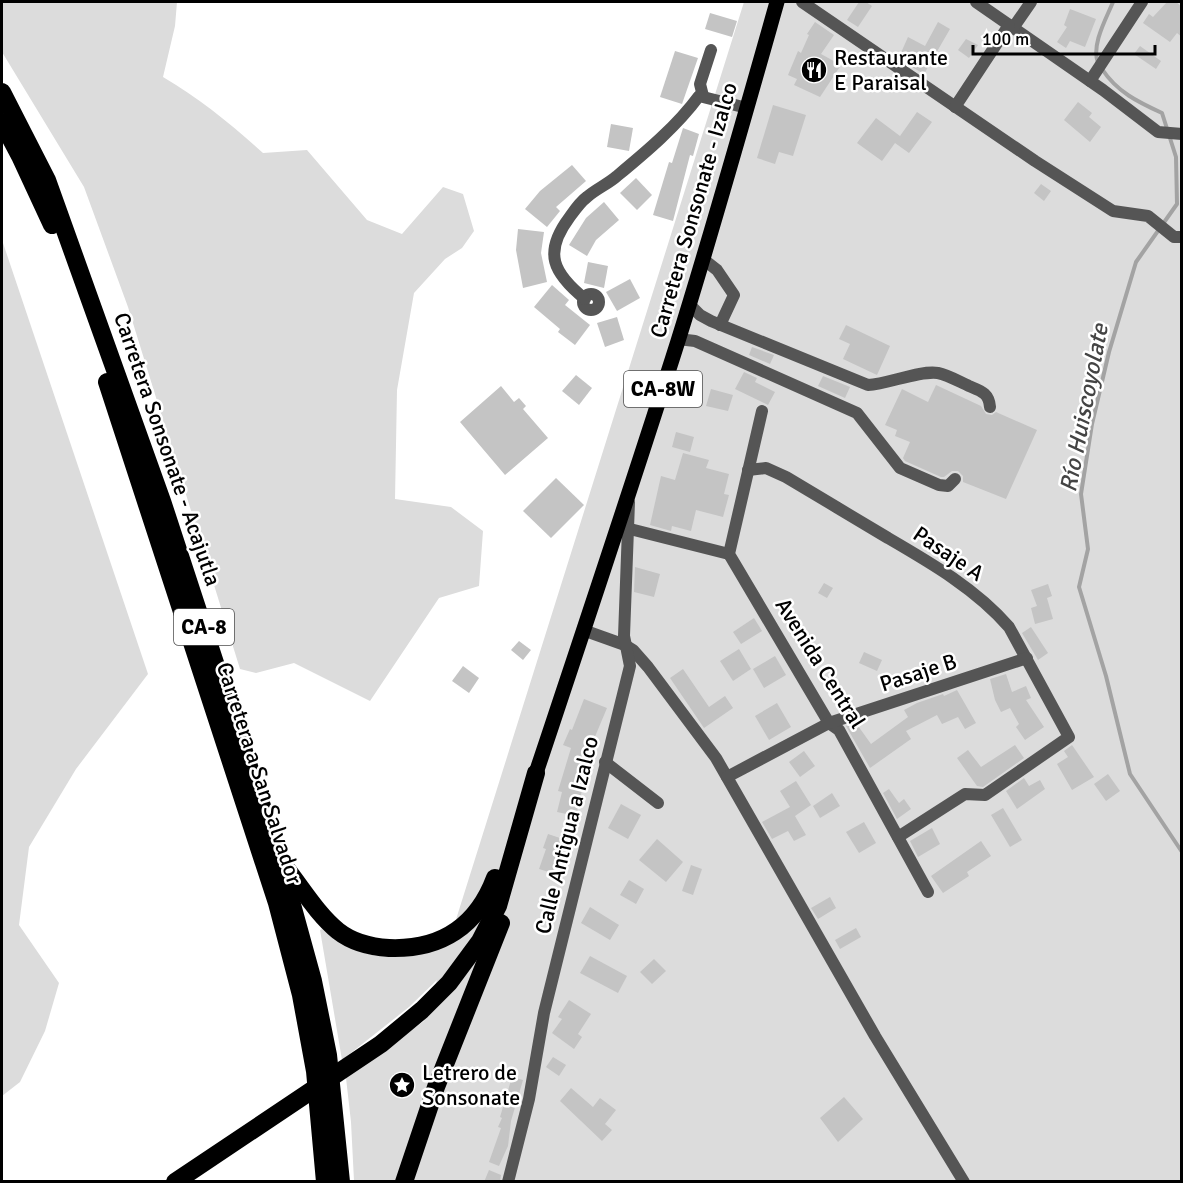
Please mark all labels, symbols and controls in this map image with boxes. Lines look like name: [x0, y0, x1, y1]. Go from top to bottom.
scale bar: [973, 18, 1154, 56]
text: 100 m: [982, 28, 1029, 50]
place label: Restaurante E Paraisal: [834, 44, 948, 96]
restaurant icon: Restaurante E Paraisal: [799, 55, 829, 85]
street label: Carretera Sonsonate - Izalco: [644, 79, 743, 341]
street label: Carretera Sonsonate - Acajutla: [108, 309, 227, 589]
water label: Río Huiscoyolate: [1053, 320, 1115, 495]
road number: CA-8W: [624, 371, 702, 407]
street label: Pasaje A: [908, 520, 990, 587]
street label: Avenida Central: [770, 593, 871, 734]
road number: CA-8: [174, 609, 234, 645]
street label: Pasaje B: [876, 647, 960, 698]
street label: Carretera a San Salvador: [211, 659, 308, 887]
street label: Calle Antigua a Izalco: [529, 733, 604, 937]
place label: Letrero de Sonsonate: [422, 1059, 520, 1111]
place icon: Letrero de Sonsonate: [387, 1070, 417, 1100]

